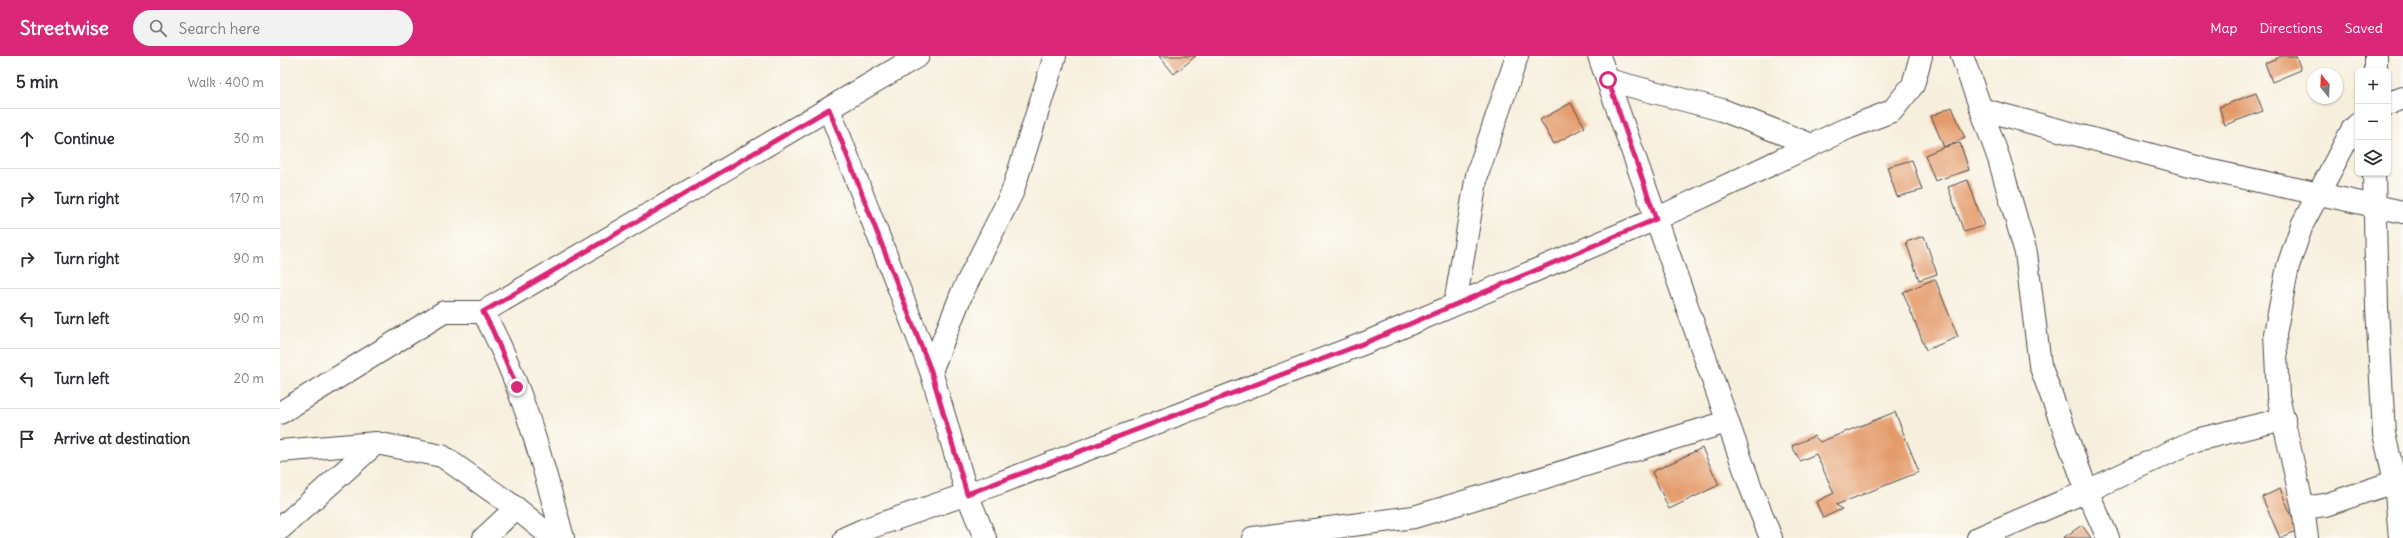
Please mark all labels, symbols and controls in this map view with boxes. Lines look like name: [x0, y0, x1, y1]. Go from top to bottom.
search box: [133, 10, 413, 46]
text: Streetwise: [20, 16, 109, 40]
icon: search: [147, 17, 169, 39]
text: Search here: [179, 19, 260, 38]
text: Map: [2210, 19, 2237, 37]
text: Directions: [2259, 19, 2323, 37]
text: Saved: [2345, 19, 2383, 37]
north arrow: [2307, 68, 2343, 104]
map controls: [2355, 68, 2391, 176]
button: +: [2355, 68, 2391, 104]
text: 5 min: [16, 71, 58, 93]
route start: [1599, 71, 1617, 89]
text: Walk · 400 m: [187, 74, 264, 91]
button: −: [2355, 104, 2391, 140]
icon: ahead: [16, 128, 38, 150]
text: Continue: [54, 129, 115, 148]
text: 30 m: [234, 130, 264, 147]
button: layers: [2355, 140, 2391, 176]
icon: right: [16, 188, 38, 210]
text: Turn right: [54, 189, 119, 208]
text: 170 m: [229, 190, 264, 207]
icon: right: [16, 248, 38, 270]
text: Turn right: [54, 249, 119, 268]
text: 90 m: [233, 250, 264, 267]
icon: left: [16, 308, 38, 330]
text: Turn left: [54, 309, 109, 328]
text: 90 m: [233, 310, 264, 327]
icon: left: [16, 368, 38, 390]
text: Turn left: [54, 369, 109, 388]
text: 20 m: [234, 370, 264, 387]
route end: [508, 378, 526, 396]
icon: arrive: [16, 428, 38, 450]
text: Arrive at destination: [54, 429, 190, 448]

